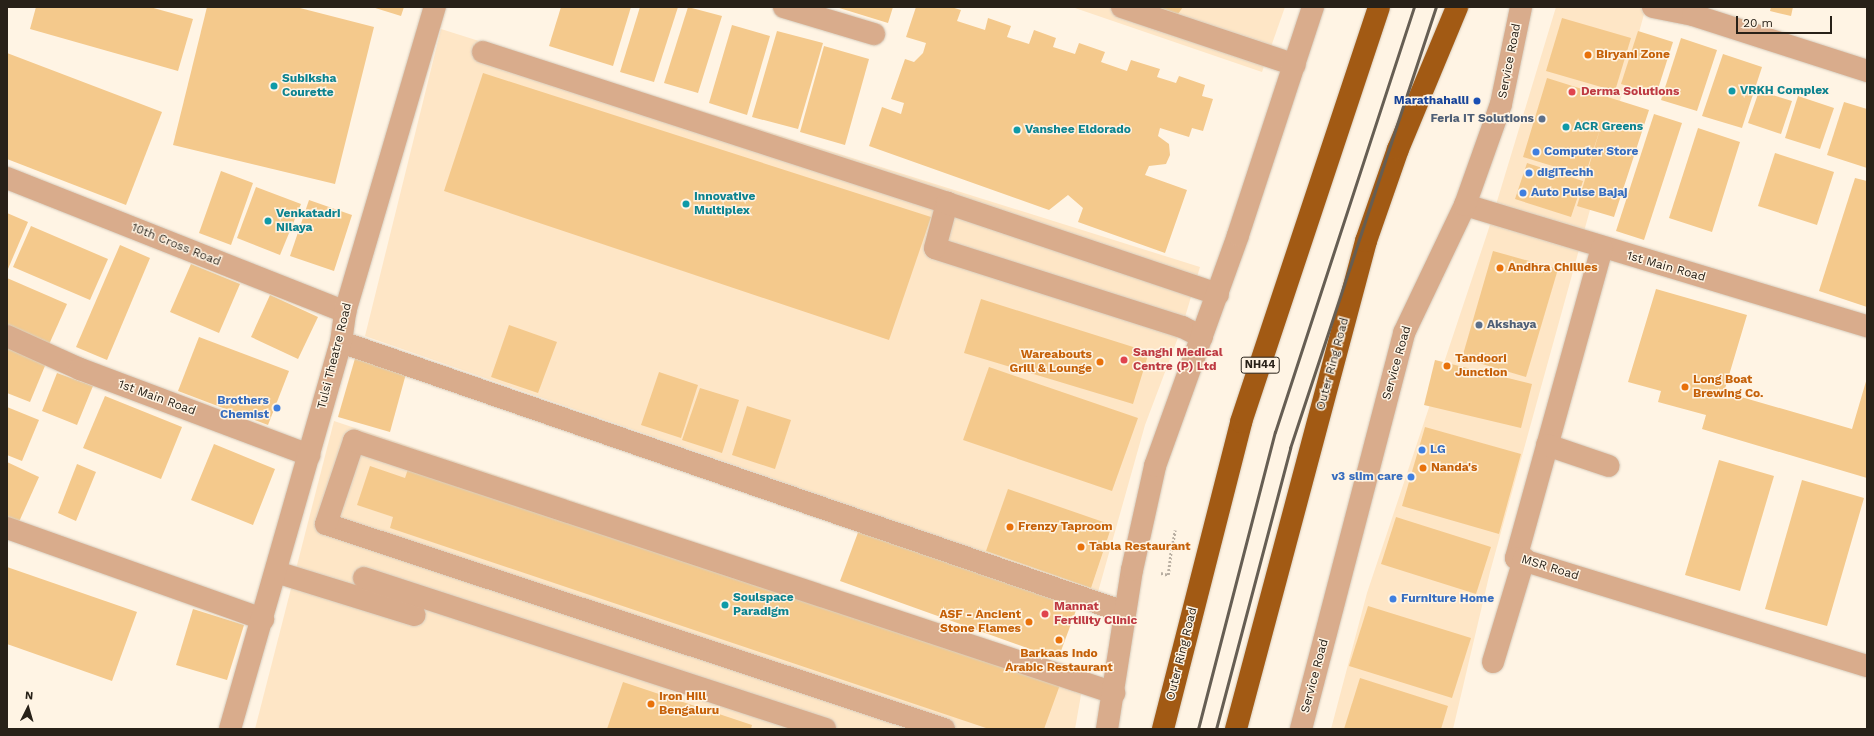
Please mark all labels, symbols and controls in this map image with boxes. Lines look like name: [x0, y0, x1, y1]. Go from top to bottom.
scale bar: [1738, 8, 1834, 34]
text: 20 m: [1743, 16, 1773, 30]
street label: Service Road: [1496, 22, 1524, 100]
place label: Biryani Zone: [1596, 48, 1670, 62]
marker: Biryani Zone: [1583, 50, 1593, 60]
place label: Subiksha Courette: [282, 72, 336, 100]
marker: Subiksha Courette: [269, 81, 279, 91]
place label: VRKH Complex: [1740, 84, 1829, 98]
place label: Derma Solutions: [1581, 85, 1679, 99]
marker: Derma Solutions: [1566, 86, 1578, 98]
marker: VRKH Complex: [1727, 86, 1737, 96]
place label: Marathahalli: [1394, 94, 1469, 108]
marker: Marathahalli: [1472, 96, 1482, 106]
place label: Feria IT Solutions: [1430, 112, 1534, 126]
marker: Feria IT Solutions: [1537, 114, 1547, 124]
place label: ACR Greens: [1574, 120, 1643, 134]
marker: ACR Greens: [1561, 122, 1571, 132]
place label: Vanshee Eldorado: [1025, 123, 1131, 137]
marker: Vanshee Eldorado: [1012, 125, 1022, 135]
place label: Computer Store: [1544, 145, 1639, 159]
marker: Computer Store: [1531, 147, 1541, 157]
place label: digiTechh: [1537, 166, 1594, 180]
marker: digiTechh: [1524, 168, 1534, 178]
place label: Auto Pulse Bajaj: [1531, 186, 1628, 200]
marker: Auto Pulse Bajaj: [1518, 188, 1528, 198]
place label: Innovative Multiplex: [694, 190, 755, 218]
marker: Innovative Multiplex: [681, 199, 691, 209]
place label: Venkatadri Nilaya: [276, 207, 340, 235]
marker: Venkatadri Nilaya: [263, 216, 273, 226]
street label: 10th Cross Road: [129, 221, 223, 269]
street label: 1st Main Road: [1625, 249, 1707, 285]
place label: Andhra Chillies: [1508, 261, 1598, 275]
marker: Andhra Chillies: [1495, 263, 1505, 273]
street label: Tulsi Theatre Road: [315, 301, 355, 411]
street label: Outer Ring Road: [1314, 316, 1352, 412]
place label: Akshaya: [1487, 318, 1537, 332]
marker: Akshaya: [1474, 320, 1484, 330]
street label: Service Road: [1380, 325, 1414, 401]
place label: Sanghi Medical Centre (P) Ltd: [1133, 346, 1223, 374]
place label: Wareabouts Grill & Lounge: [1009, 348, 1092, 376]
place label: Tandoori Junction: [1455, 352, 1507, 380]
marker: Sanghi Medical Centre (P) Ltd: [1118, 354, 1130, 366]
road number: NH44: [1240, 356, 1280, 374]
marker: Wareabouts Grill & Lounge: [1095, 357, 1105, 367]
marker: Tandoori Junction: [1442, 361, 1452, 371]
place label: Long Boat Brewing Co.: [1693, 373, 1764, 401]
street label: 1st Main Road: [116, 377, 198, 419]
marker: Long Boat Brewing Co.: [1680, 382, 1690, 392]
place label: Brothers Chemist: [217, 394, 269, 422]
marker: Brothers Chemist: [272, 403, 282, 413]
place label: LG: [1430, 443, 1446, 457]
marker: LG: [1417, 445, 1427, 455]
place label: Nanda's: [1431, 461, 1477, 475]
marker: Nanda's: [1418, 463, 1428, 473]
place label: v3 slim care: [1331, 470, 1403, 484]
marker: v3 slim care: [1406, 472, 1416, 482]
place label: Frenzy Taproom: [1018, 520, 1113, 534]
marker: Frenzy Taproom: [1005, 522, 1015, 532]
place label: Tabla Restaurant: [1089, 540, 1191, 554]
marker: Tabla Restaurant: [1076, 542, 1086, 552]
street label: MSR Road: [1520, 552, 1580, 584]
place label: Soulspace Paradigm: [733, 591, 794, 619]
place label: Furniture Home: [1401, 592, 1494, 606]
marker: Furniture Home: [1388, 594, 1398, 604]
marker: Soulspace Paradigm: [720, 600, 730, 610]
place label: Mannat Fertility Clinic: [1054, 600, 1138, 628]
street label: Outer Ring Road: [1163, 606, 1201, 702]
place label: ASF - Ancient Stone Flames: [939, 608, 1021, 636]
marker: Mannat Fertility Clinic: [1039, 608, 1051, 620]
marker: ASF - Ancient Stone Flames: [1024, 617, 1034, 627]
marker: Barkaas Indo Arabic Restaurant: [1054, 635, 1064, 645]
street label: Service Road: [1298, 637, 1332, 715]
place label: Barkaas Indo Arabic Restaurant: [1005, 647, 1113, 675]
north arrow: [8, 688, 48, 728]
text: N: [24, 689, 34, 702]
place label: Iron Hill Bengaluru: [659, 690, 719, 718]
marker: Iron Hill Bengaluru: [646, 699, 656, 709]

